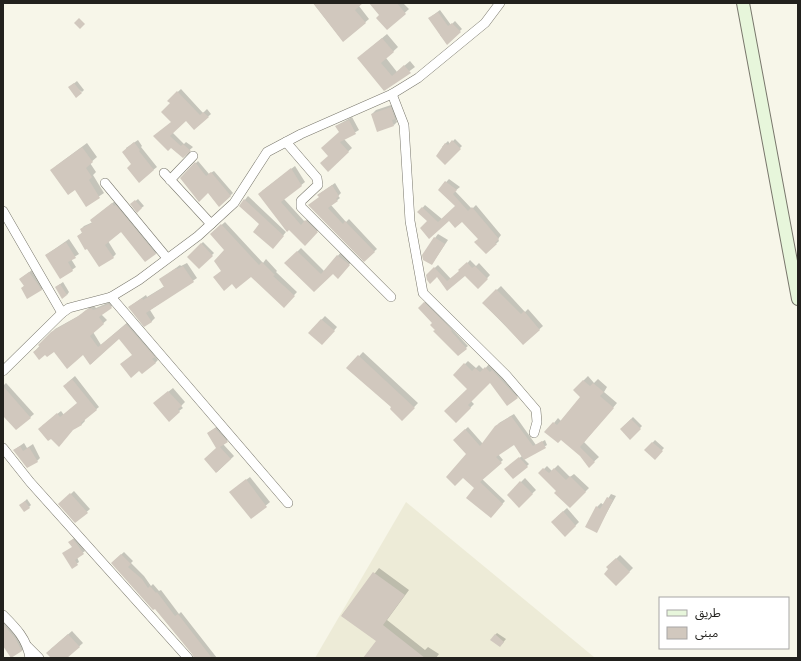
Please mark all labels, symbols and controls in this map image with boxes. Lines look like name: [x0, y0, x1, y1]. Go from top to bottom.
legend: [659, 597, 789, 649]
text: طريق: [695, 606, 721, 621]
text: مبنى: [695, 626, 718, 641]

